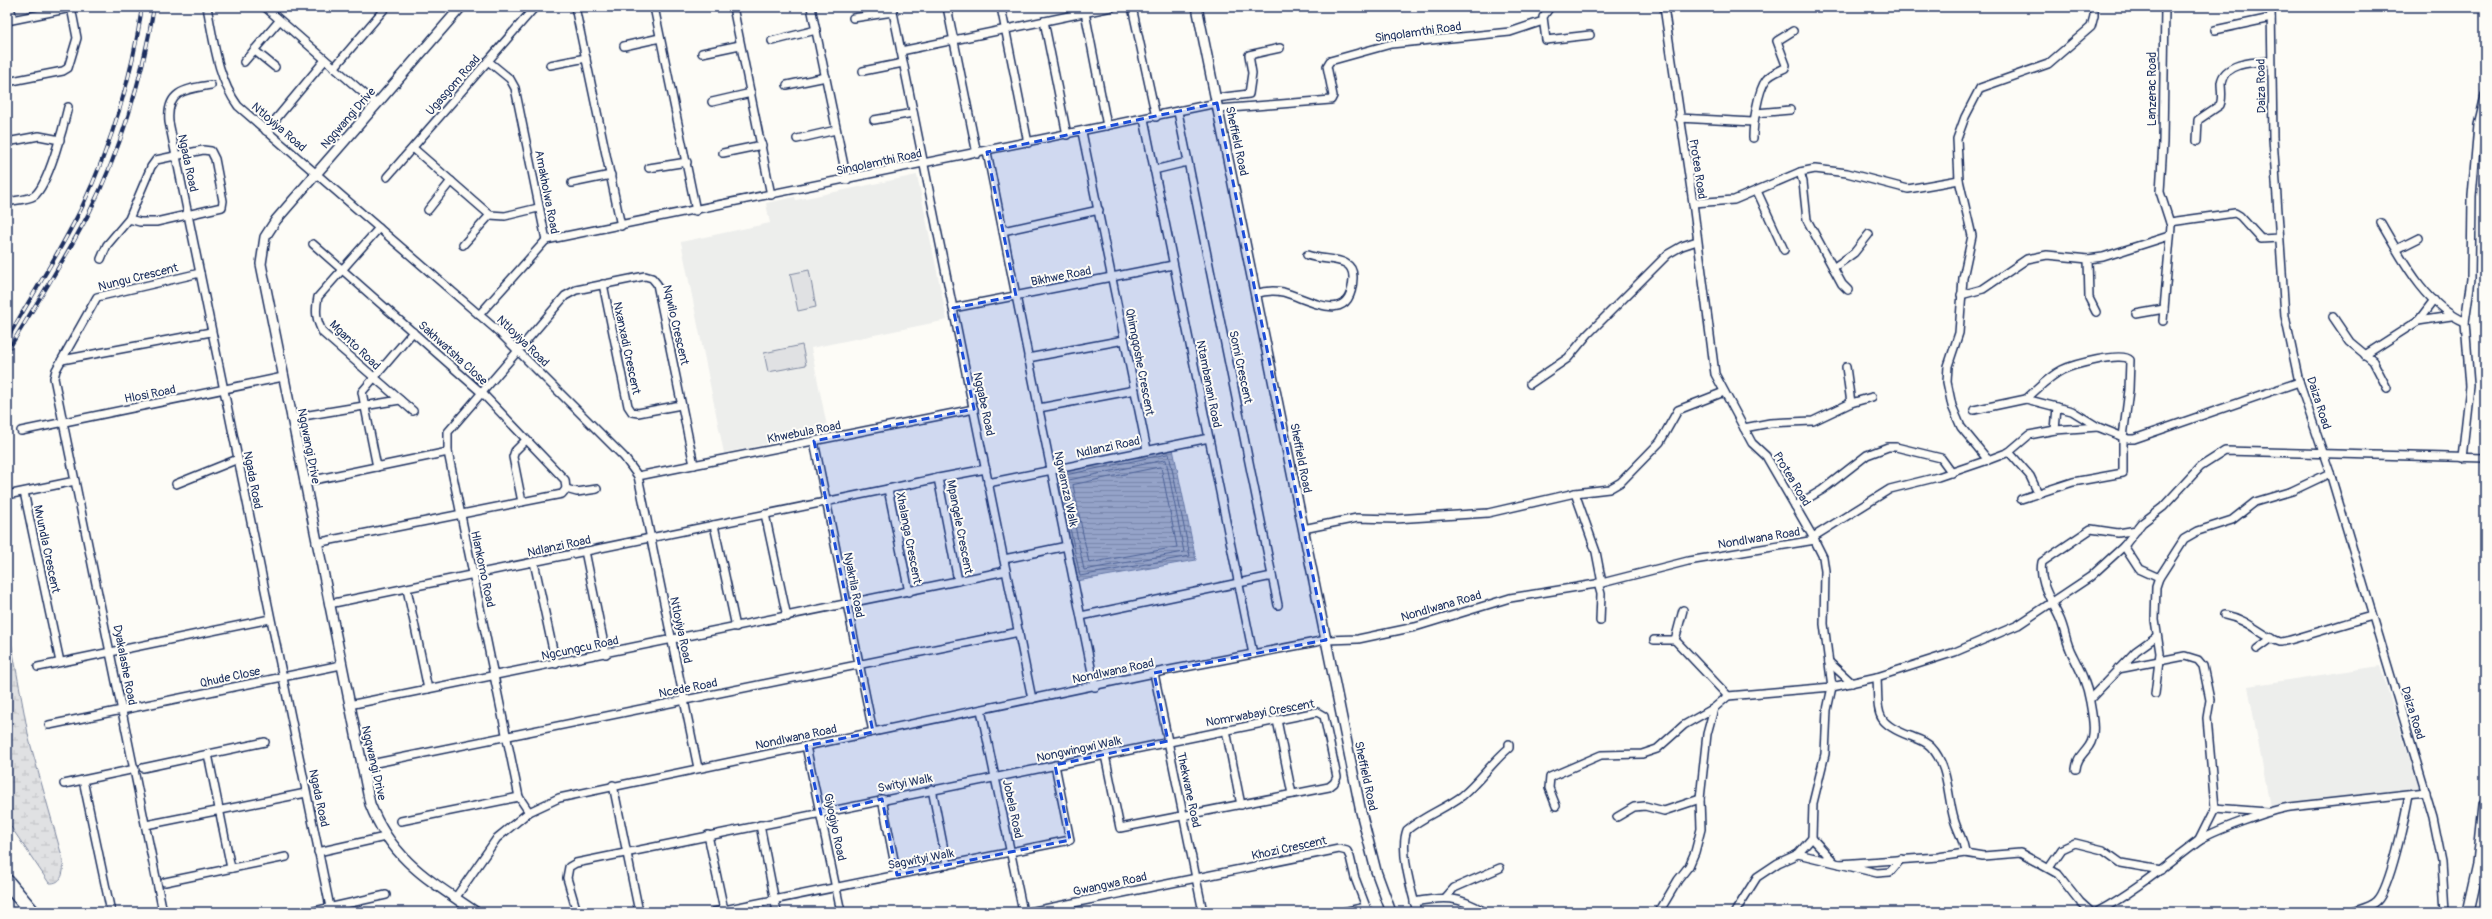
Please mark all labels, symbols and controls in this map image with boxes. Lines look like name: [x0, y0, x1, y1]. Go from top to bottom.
street label: Sinqolamthi Road: [1374, 19, 1462, 46]
street label: Ugasgom Road: [423, 52, 484, 119]
street label: Lanzerac Road: [2145, 52, 2160, 126]
street label: Daiza Road: [2254, 58, 2269, 113]
street label: Ngqwangi Drive: [318, 85, 379, 152]
street label: Ntloyiya Road: [248, 100, 309, 155]
street label: Sheffield Road: [1222, 105, 1251, 177]
street label: Ngada Road: [174, 133, 201, 193]
street label: Protea Road: [1685, 138, 1710, 200]
street label: Sinqolamthi Road: [835, 146, 923, 179]
street label: Amakholwa Road: [531, 149, 562, 235]
street label: Nungu Crescent: [97, 260, 180, 295]
street label: Bikhwe Road: [1030, 263, 1093, 290]
street label: Nqwilo Crescent: [659, 284, 692, 367]
street label: Nxanxadi Crescent: [609, 300, 644, 396]
street label: Qhimgqoshe Crescent: [1122, 307, 1157, 417]
street label: Ntloyiya Road: [493, 312, 552, 370]
street label: Mganto Road: [326, 317, 383, 374]
street label: Sakhwatsha Close: [415, 318, 491, 389]
street label: Somi Crescent: [1225, 329, 1256, 405]
street label: Ntambanani Road: [1193, 339, 1224, 429]
street label: Ngqabe Road: [969, 371, 998, 437]
street label: Daiza Road: [2303, 375, 2334, 432]
street label: Hlosi Road: [123, 382, 177, 407]
street label: Ngqwangi Drive: [294, 407, 323, 485]
street label: Khwebula Road: [766, 418, 842, 447]
street label: Sheffield Road: [1286, 422, 1315, 494]
street label: Ndlanzi Road: [1075, 433, 1141, 462]
street label: Protea Road: [1770, 449, 1814, 509]
street label: Ngada Road: [240, 450, 265, 510]
street label: Ngwamza Walk: [1050, 450, 1081, 528]
street label: Mpangele Crescent: [943, 479, 976, 576]
street label: Xhalanga Crescent: [892, 491, 925, 585]
street label: Mvundla Crescent: [30, 504, 63, 595]
street label: Nondlwana Road: [1717, 525, 1801, 552]
street label: Hlankomo Road: [467, 529, 498, 609]
street label: Ndlanzi Road: [526, 532, 592, 561]
street label: Nyakrila Road: [840, 551, 867, 619]
street label: Nondlwana Road: [1399, 588, 1483, 625]
street label: Ntloyiya Road: [666, 595, 695, 665]
street label: Dyakalashe Road: [109, 624, 140, 707]
street label: Ngcungcu Road: [540, 633, 620, 664]
street label: Nondlwana Road: [1071, 655, 1155, 687]
street label: Qhude Close: [198, 664, 262, 691]
street label: Ncede Road: [657, 675, 719, 702]
street label: Daiza Road: [2397, 685, 2428, 742]
street label: Nomrwabayi Crescent: [1205, 697, 1316, 730]
street label: Nondlwana Road: [754, 721, 838, 753]
street label: Ngqwangi Drive: [358, 724, 389, 802]
street label: Nongwingwi Walk: [1035, 733, 1123, 766]
street label: Sheffield Road: [1351, 740, 1380, 812]
street label: Thekwane Road: [1173, 751, 1204, 829]
street label: Ngada Road: [305, 768, 332, 828]
street label: Swityi Walk: [876, 771, 934, 796]
street label: Jobela Road: [999, 778, 1026, 840]
street label: Giyogiyo Road: [820, 792, 849, 862]
street label: Khozi Crescent: [1250, 833, 1328, 864]
street label: Sagwityi Walk: [887, 846, 956, 873]
street label: Gwangwa Road: [1072, 869, 1149, 900]

